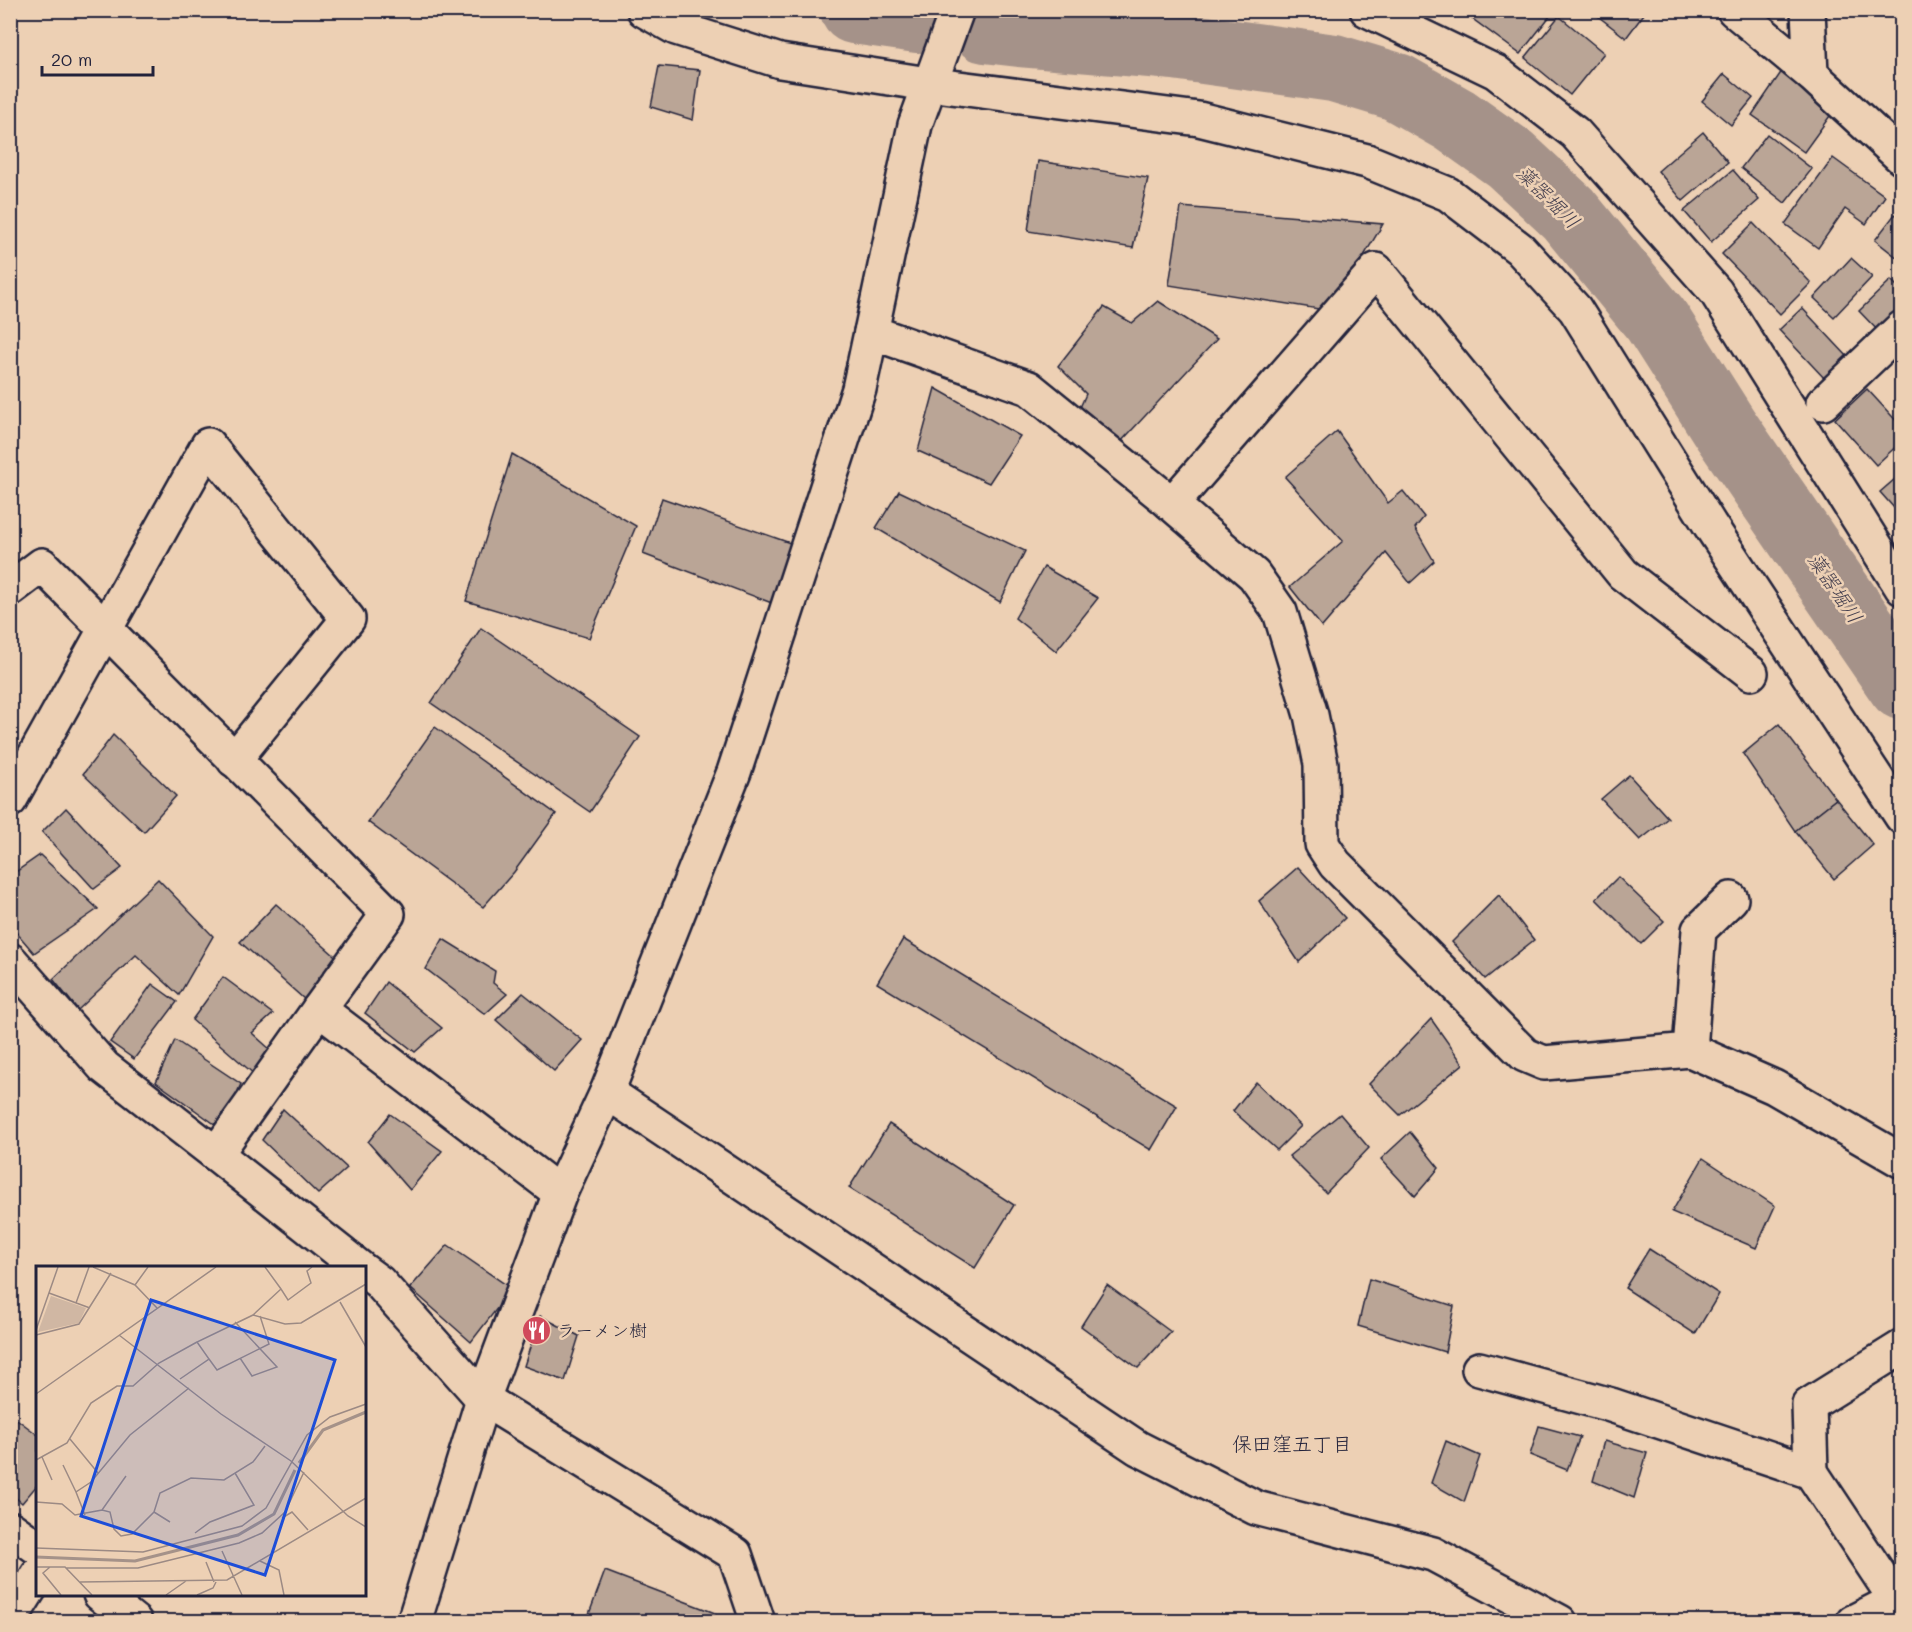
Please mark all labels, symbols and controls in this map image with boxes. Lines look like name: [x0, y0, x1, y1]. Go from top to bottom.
scale bar: [42, 39, 153, 77]
text: 20 m: [51, 47, 92, 71]
water label: 藻器堀川: [1511, 159, 1586, 234]
water label: 藻器堀川: [1803, 547, 1869, 628]
inset map: [36, 1266, 366, 1596]
restaurant icon: ラーメン樹: [520, 1315, 552, 1347]
place label: ラーメン樹: [557, 1318, 647, 1342]
district label: 保田窪五丁目: [1232, 1430, 1352, 1456]

